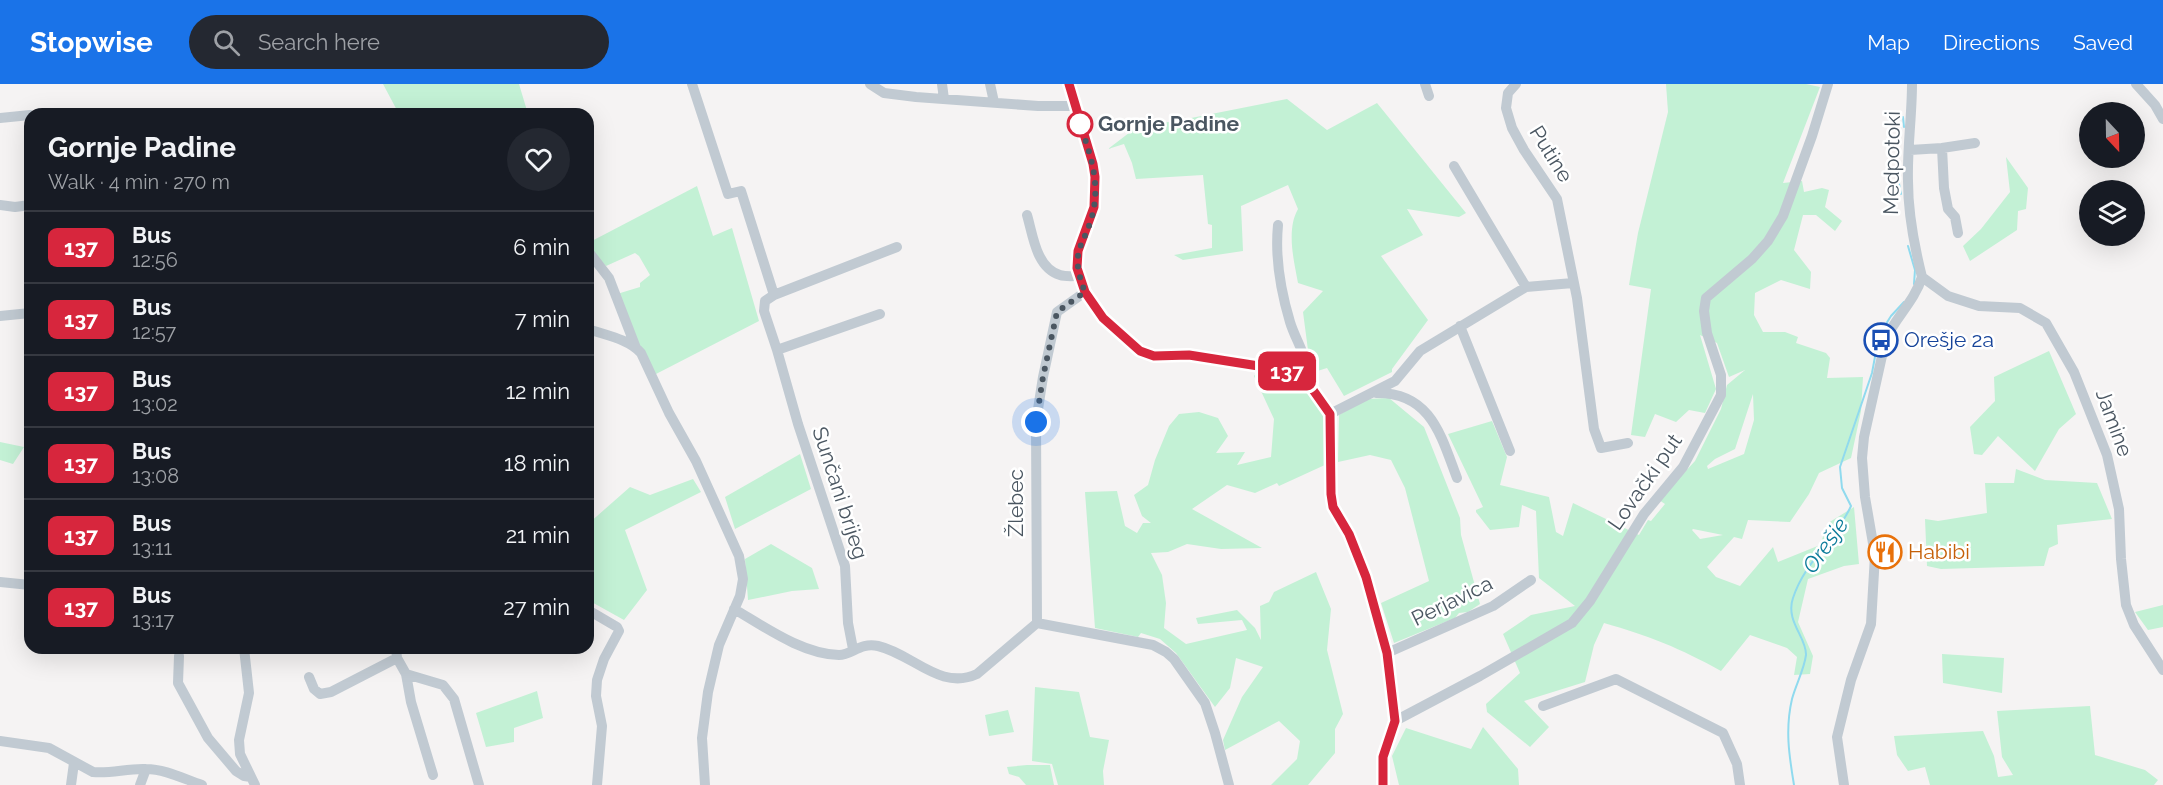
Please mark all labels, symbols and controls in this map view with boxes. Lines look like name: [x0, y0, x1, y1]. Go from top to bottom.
search box: [189, 15, 609, 69]
text: Stopwise: [30, 26, 153, 59]
icon: search: [210, 26, 243, 59]
text: Search here: [258, 29, 380, 55]
text: Map: [1867, 30, 1910, 55]
text: Directions: [1943, 30, 2040, 55]
text: Saved: [2073, 30, 2133, 55]
north arrow: [2079, 102, 2145, 168]
map controls: [2079, 102, 2145, 246]
marker: Gornje Padine: [1067, 111, 1093, 137]
place label: Gornje Padine: [1098, 111, 1239, 136]
street label: Medpotoki: [1878, 111, 1905, 215]
street label: Putine: [1524, 121, 1578, 187]
button: heart: [507, 128, 570, 191]
text: Gornje Padine: [48, 131, 236, 164]
text: Walk · 4 min · 270 m: [48, 170, 230, 194]
button: layers: [2079, 180, 2145, 246]
text: Bus: [132, 222, 171, 248]
text: 6 min: [513, 234, 570, 260]
text: 137: [64, 235, 98, 260]
text: 12:56: [132, 248, 178, 272]
text: Bus: [132, 294, 171, 320]
text: 7 min: [515, 306, 570, 332]
text: 137: [64, 307, 98, 332]
text: 12:57: [132, 320, 176, 344]
bus stop icon: Orešje 2a: [1863, 322, 1899, 358]
place label: Orešje 2a: [1904, 327, 1994, 352]
line badge: 137: [1252, 352, 1322, 390]
text: 137: [1270, 359, 1304, 384]
text: Bus: [132, 366, 171, 392]
text: 12 min: [506, 378, 570, 404]
text: 137: [64, 379, 98, 404]
street label: Jamine: [2091, 386, 2138, 460]
text: 13:02: [132, 392, 178, 416]
your location: [1021, 407, 1051, 437]
street label: Sunčani brijeg: [807, 424, 874, 562]
street label: Lovački put: [1602, 429, 1687, 535]
text: Bus: [132, 438, 171, 464]
text: 18 min: [504, 450, 570, 476]
text: 137: [64, 451, 98, 476]
text: 13:08: [132, 464, 179, 488]
street label: Žlebec: [1003, 469, 1028, 537]
text: Bus: [132, 510, 171, 536]
water label: Orešje: [1797, 512, 1853, 578]
text: 21 min: [506, 522, 570, 548]
text: 137: [64, 523, 98, 548]
restaurant icon: Habibi: [1867, 534, 1903, 570]
text: 13:11: [132, 536, 172, 560]
place label: Habibi: [1908, 539, 1970, 564]
street label: Perjavica: [1407, 570, 1496, 631]
text: Bus: [132, 582, 171, 608]
text: 27 min: [503, 594, 570, 620]
text: 137: [64, 595, 98, 620]
text: 13:17: [132, 608, 174, 632]

